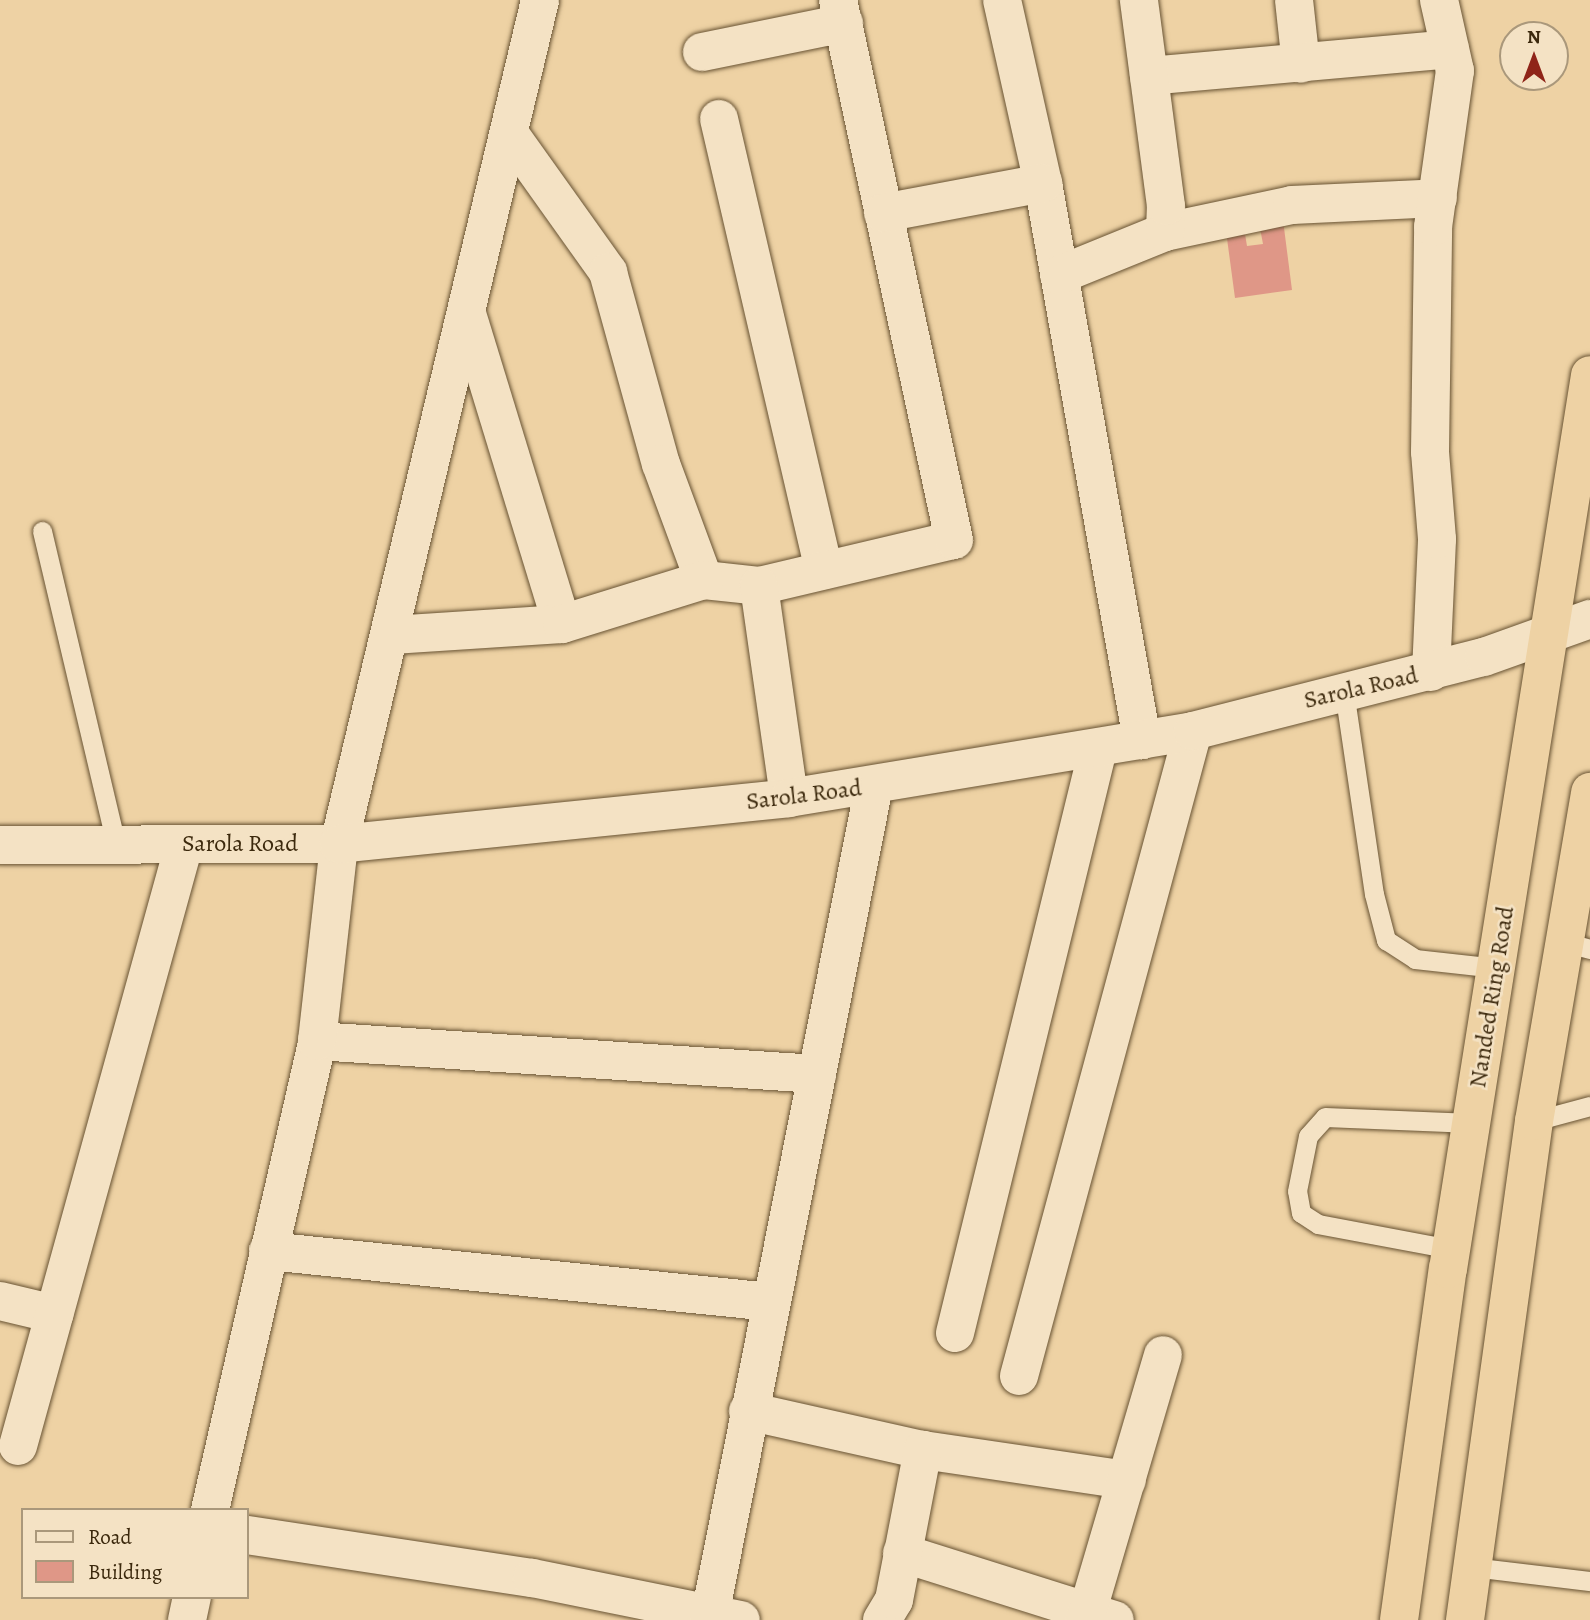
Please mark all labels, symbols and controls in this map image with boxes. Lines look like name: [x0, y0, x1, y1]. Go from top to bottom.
north arrow: [1499, 21, 1569, 91]
text: N: [1527, 24, 1541, 50]
street label: Sarola Road: [1301, 661, 1421, 715]
street label: Sarola Road: [745, 774, 863, 816]
street label: Sarola Road: [182, 830, 298, 858]
street label: Nanded Ring Road: [1463, 904, 1521, 1090]
legend: [21, 1508, 248, 1599]
text: Road: [88, 1523, 132, 1551]
text: Building: [88, 1558, 162, 1586]

